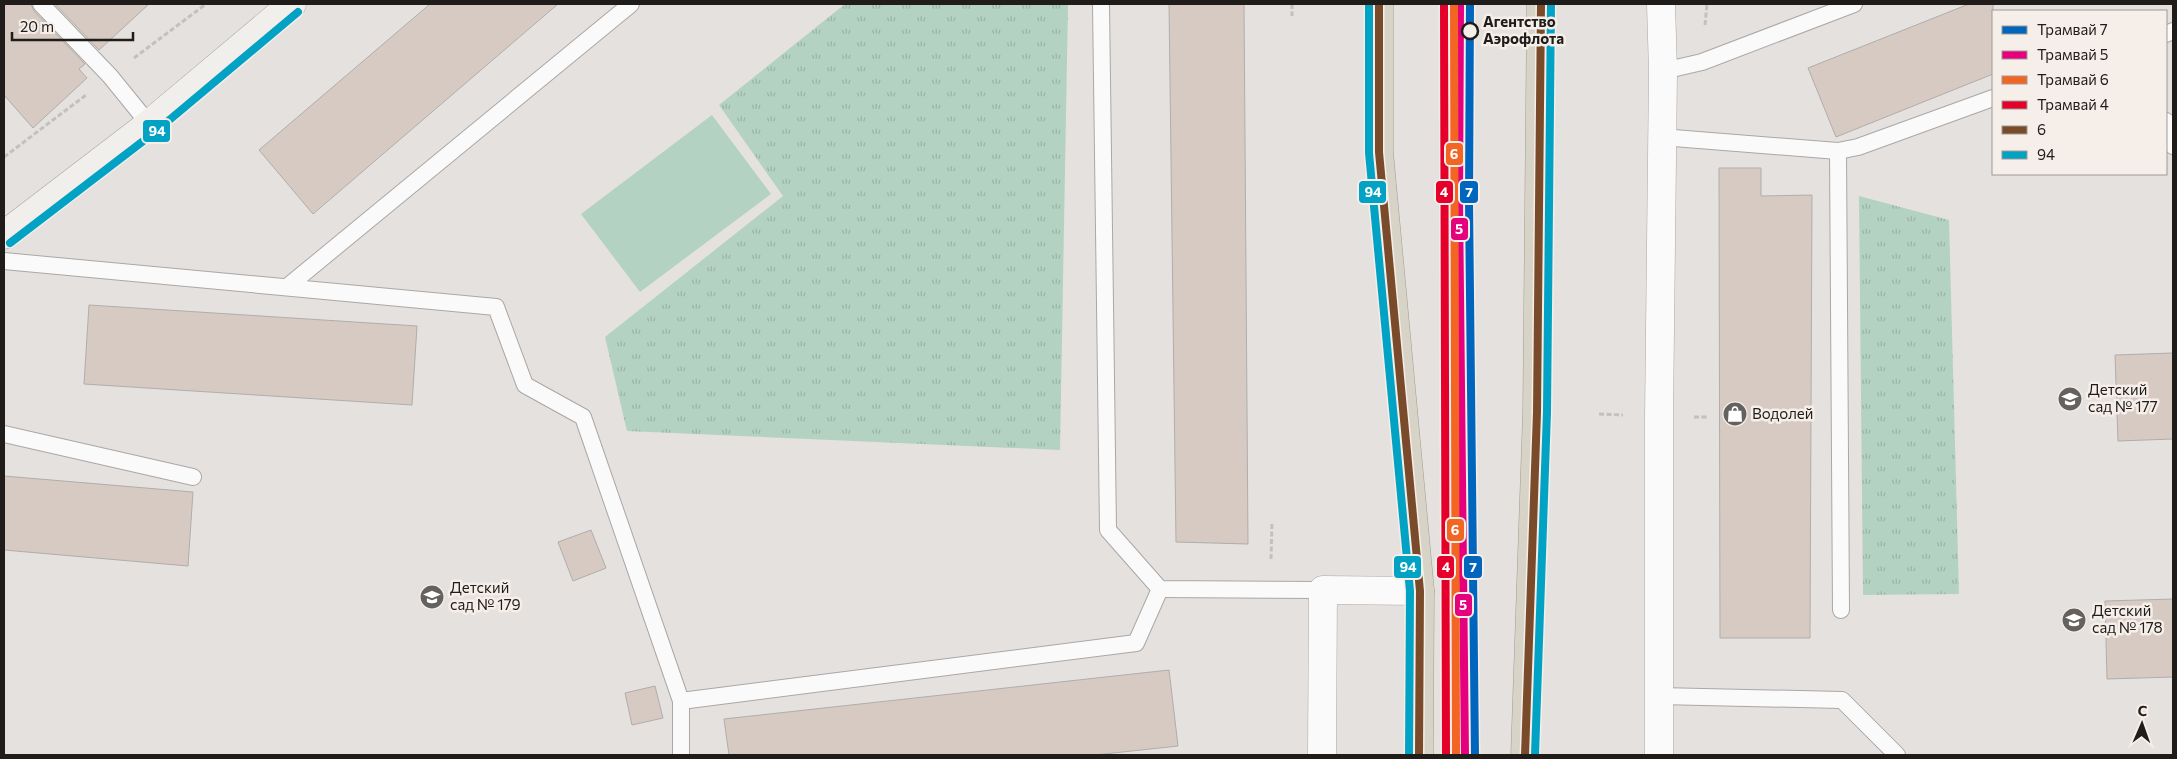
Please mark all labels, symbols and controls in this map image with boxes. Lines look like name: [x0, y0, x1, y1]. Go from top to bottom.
scale bar: [12, 10, 134, 42]
legend: [1992, 10, 2167, 175]
place label: Агентство Аэрофлота: [1483, 12, 1564, 47]
text: 20 m: [20, 17, 54, 35]
text: Трамвай 7: [2037, 20, 2108, 38]
marker: Агентство Аэрофлота: [1461, 22, 1479, 40]
text: Трамвай 5: [2037, 45, 2108, 63]
text: Трамвай 6: [2037, 70, 2109, 88]
text: Трамвай 4: [2037, 95, 2109, 113]
line badge: 94: [142, 119, 171, 143]
text: 6: [2037, 120, 2046, 138]
text: 94: [148, 122, 166, 139]
line badge: 6: [1445, 142, 1464, 166]
text: 6: [1450, 145, 1459, 162]
text: 94: [2037, 145, 2055, 163]
line badge: 94: [1358, 180, 1387, 204]
line badge: 4: [1435, 180, 1454, 204]
line badge: 7: [1459, 180, 1479, 204]
text: 94: [1364, 183, 1382, 200]
text: 4: [1440, 183, 1449, 200]
text: 7: [1465, 183, 1473, 200]
line badge: 5: [1450, 217, 1469, 241]
text: 5: [1455, 220, 1463, 237]
place label: Детский сад № 177: [2088, 380, 2158, 415]
school or university icon: Детский сад № 177: [2057, 386, 2083, 412]
shop icon: Водолей: [1722, 401, 1748, 427]
place label: Водолей: [1752, 404, 1813, 422]
line badge: 6: [1446, 518, 1465, 542]
text: 6: [1451, 521, 1460, 538]
line badge: 94: [1393, 555, 1422, 579]
line badge: 4: [1436, 555, 1455, 579]
line badge: 7: [1463, 555, 1483, 579]
text: 94: [1399, 558, 1417, 575]
text: 4: [1442, 558, 1451, 575]
text: 7: [1469, 558, 1477, 575]
place label: Детский сад № 179: [450, 578, 521, 613]
school or university icon: Детский сад № 179: [419, 584, 445, 610]
line badge: 5: [1454, 593, 1473, 617]
text: 5: [1459, 596, 1467, 613]
place label: Детский сад № 178: [2092, 601, 2163, 636]
school or university icon: Детский сад № 178: [2061, 607, 2087, 633]
north arrow: [2117, 699, 2167, 749]
text: С: [2137, 702, 2148, 719]

